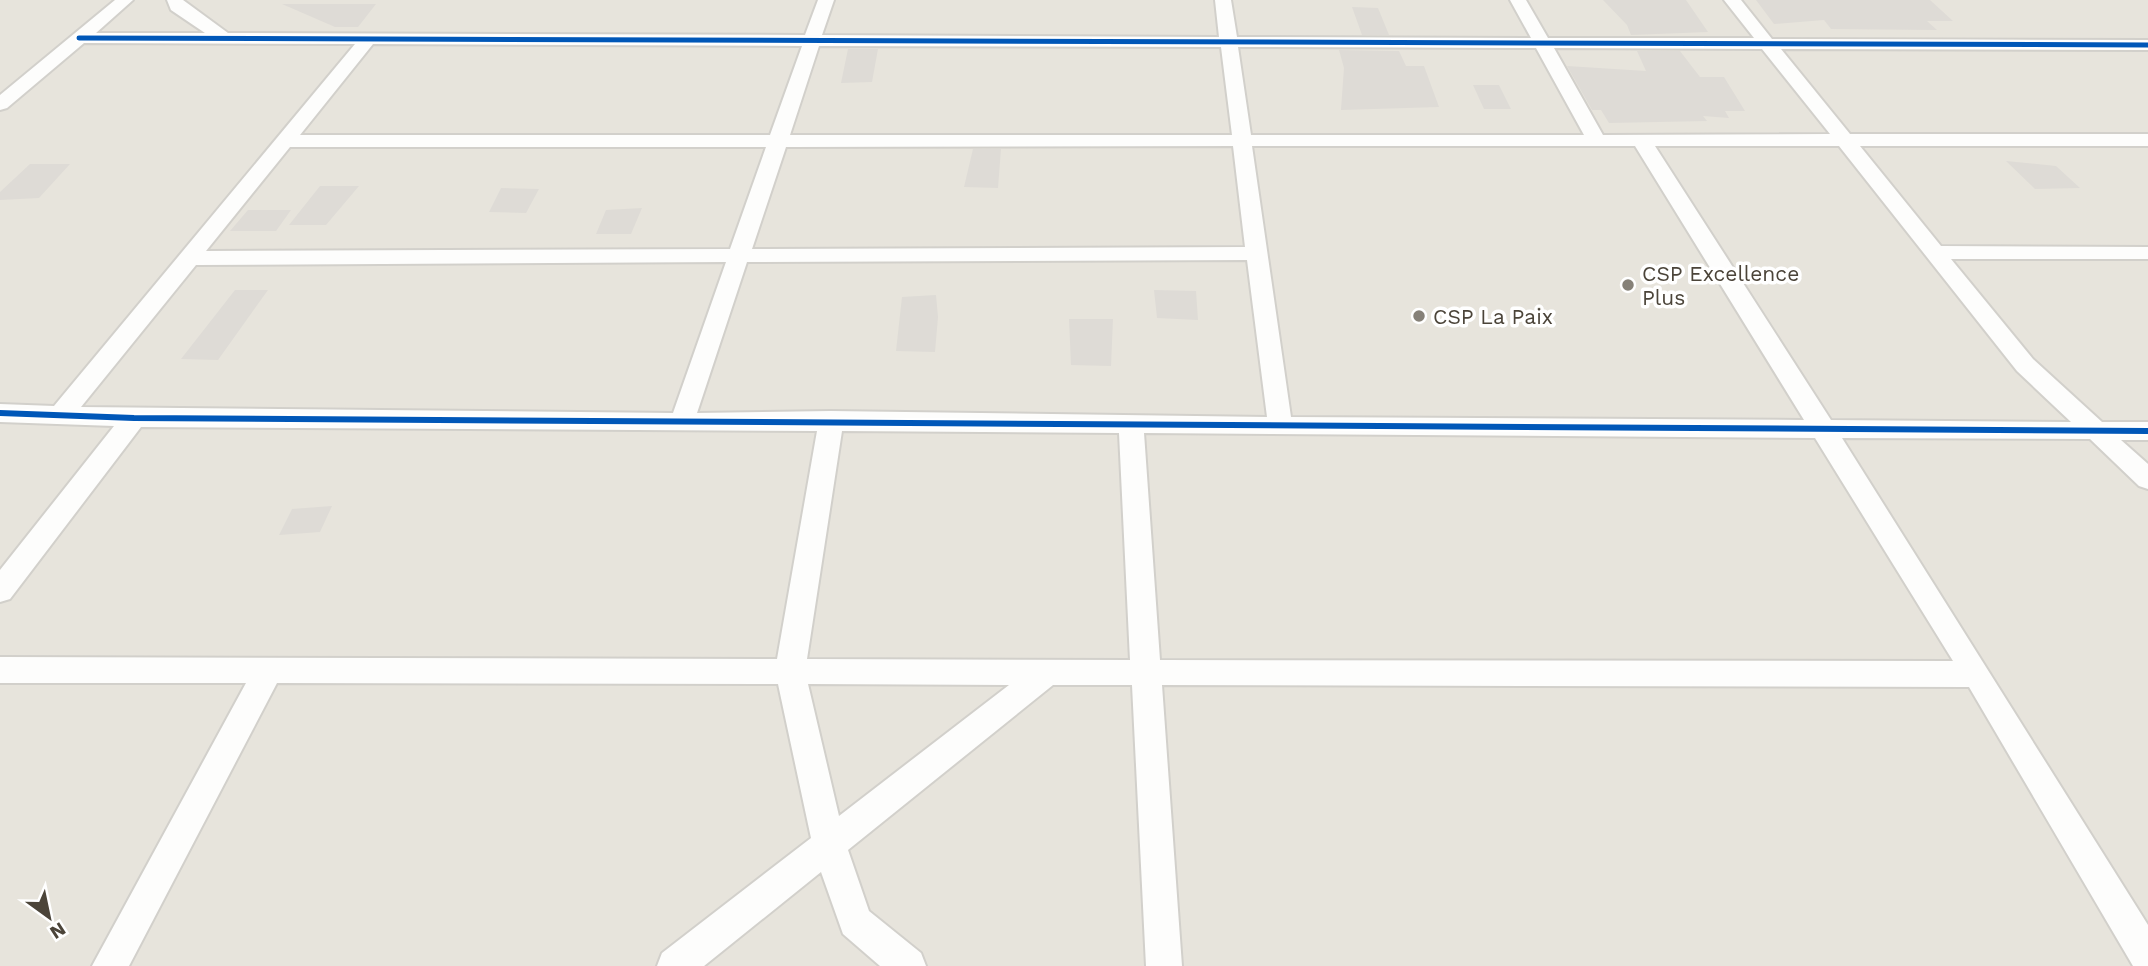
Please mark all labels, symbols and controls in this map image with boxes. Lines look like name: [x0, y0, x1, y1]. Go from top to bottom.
place label: CSP Excellence Plus: [1642, 261, 1799, 310]
marker: CSP Excellence Plus: [1620, 277, 1636, 293]
place label: CSP La Paix: [1433, 304, 1553, 329]
marker: CSP La Paix: [1411, 308, 1427, 324]
north arrow: [14, 882, 84, 952]
text: N: [46, 917, 70, 944]

